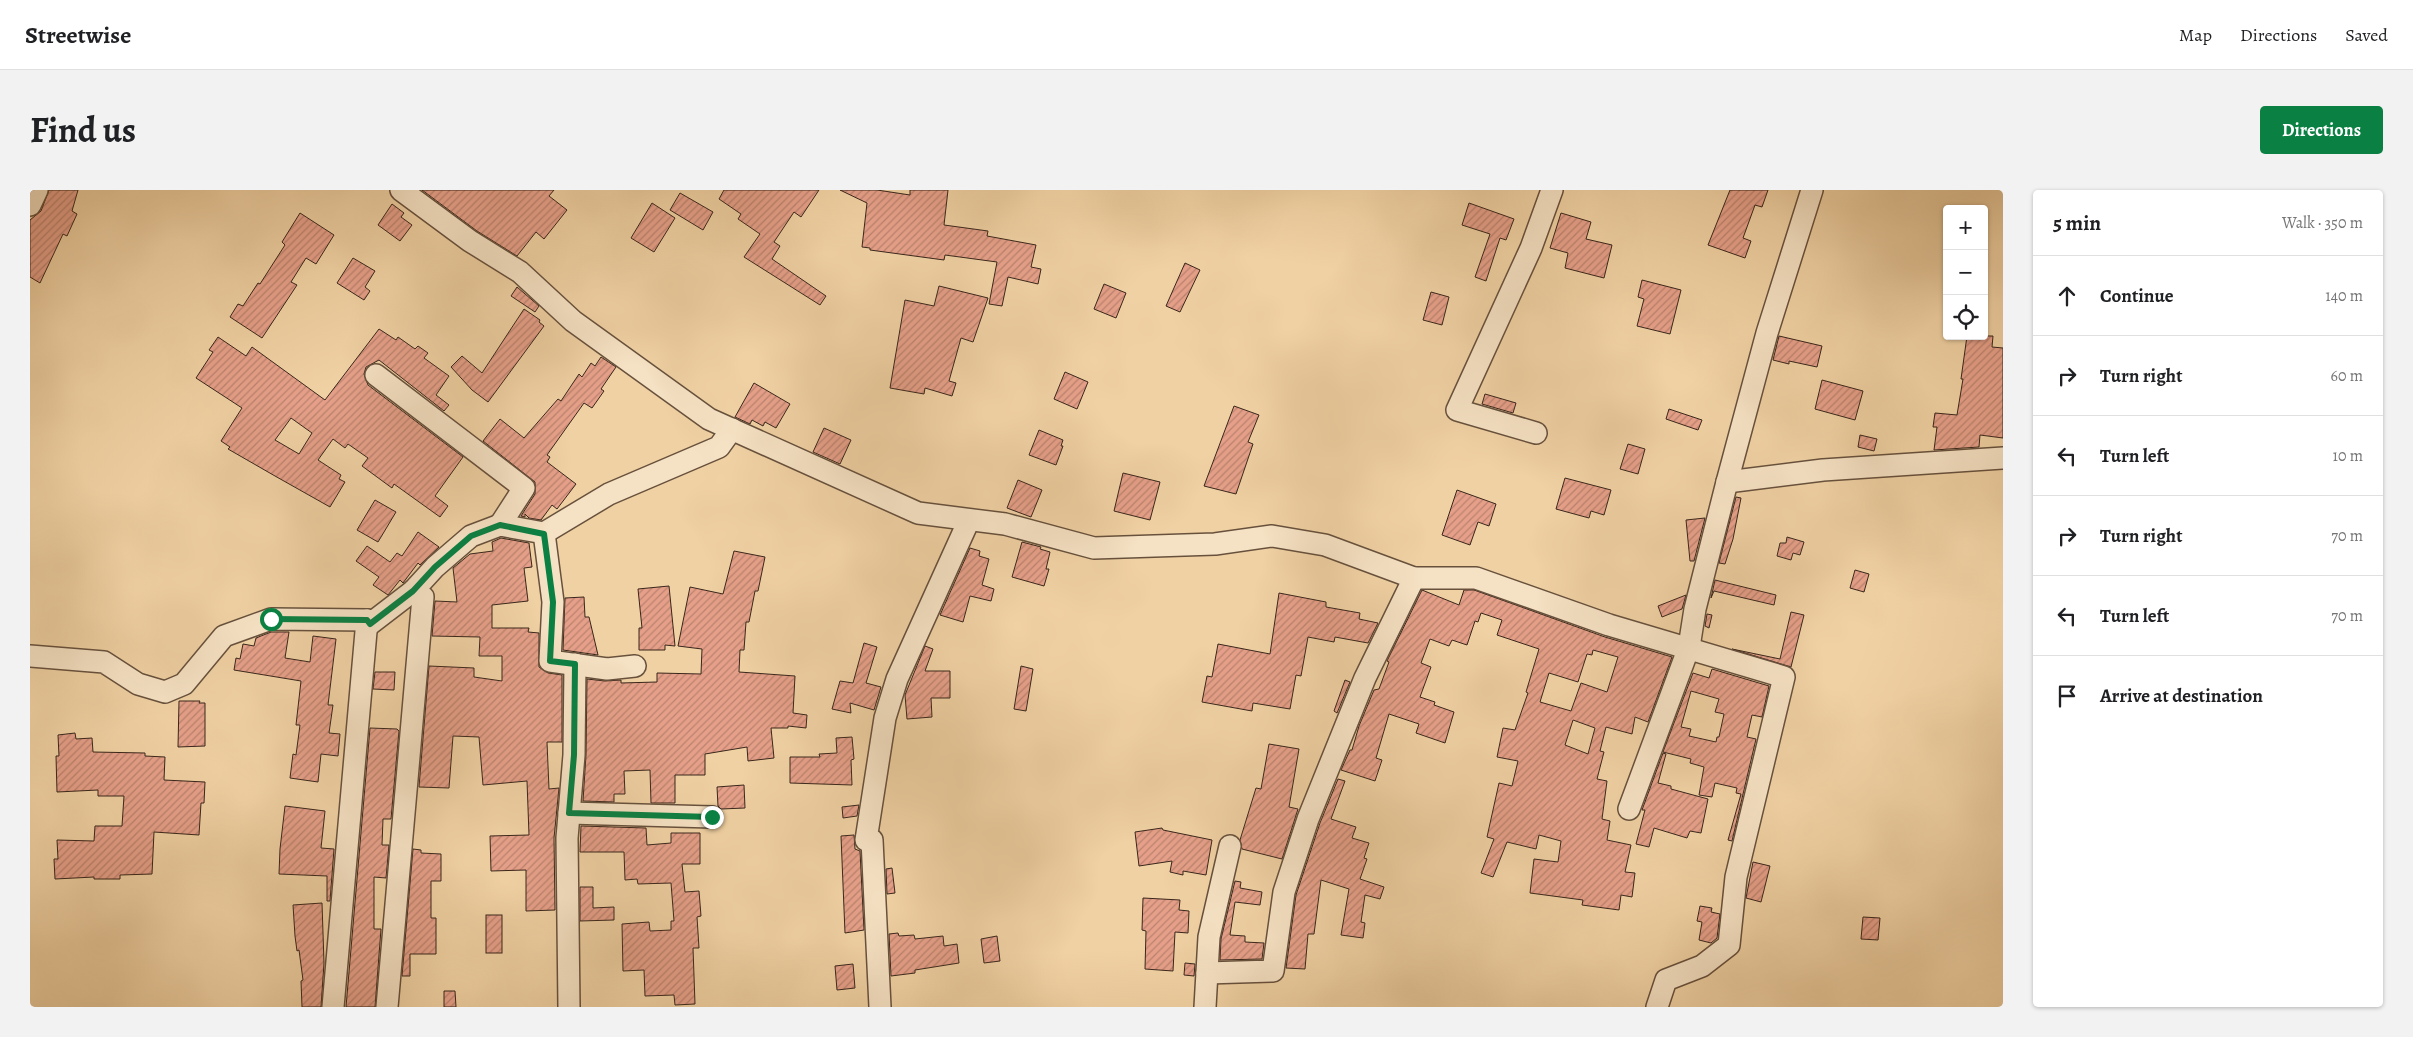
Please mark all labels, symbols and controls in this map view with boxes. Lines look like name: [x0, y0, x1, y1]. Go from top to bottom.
text: Streetwise: [25, 19, 131, 51]
text: Map: [2179, 23, 2212, 47]
text: Directions: [2240, 23, 2317, 47]
text: Saved: [2345, 23, 2388, 47]
text: Find us: [30, 106, 136, 154]
button: Directions: [2260, 106, 2383, 154]
map controls: [1943, 205, 1988, 340]
button: +: [1943, 205, 1988, 250]
text: 5 min: [2053, 209, 2101, 237]
text: Walk · 350 m: [2282, 212, 2363, 234]
button: −: [1943, 250, 1988, 295]
icon: ahead: [2053, 282, 2081, 310]
text: Continue: [2100, 283, 2174, 309]
text: 140 m: [2325, 285, 2363, 307]
button: locate: [1943, 295, 1988, 340]
icon: right: [2053, 362, 2081, 390]
text: Turn right: [2100, 363, 2182, 389]
text: 60 m: [2331, 365, 2363, 387]
icon: left: [2053, 442, 2081, 470]
text: Turn left: [2100, 443, 2169, 469]
text: 10 m: [2333, 445, 2363, 467]
icon: right: [2053, 522, 2081, 550]
text: Turn right: [2100, 523, 2182, 549]
text: 70 m: [2331, 525, 2363, 547]
icon: left: [2053, 602, 2081, 630]
text: Turn left: [2100, 603, 2169, 629]
text: 70 m: [2331, 605, 2363, 627]
route start: [260, 608, 283, 631]
icon: arrive: [2053, 682, 2081, 710]
text: Arrive at destination: [2100, 683, 2263, 709]
route end: [701, 806, 724, 829]

